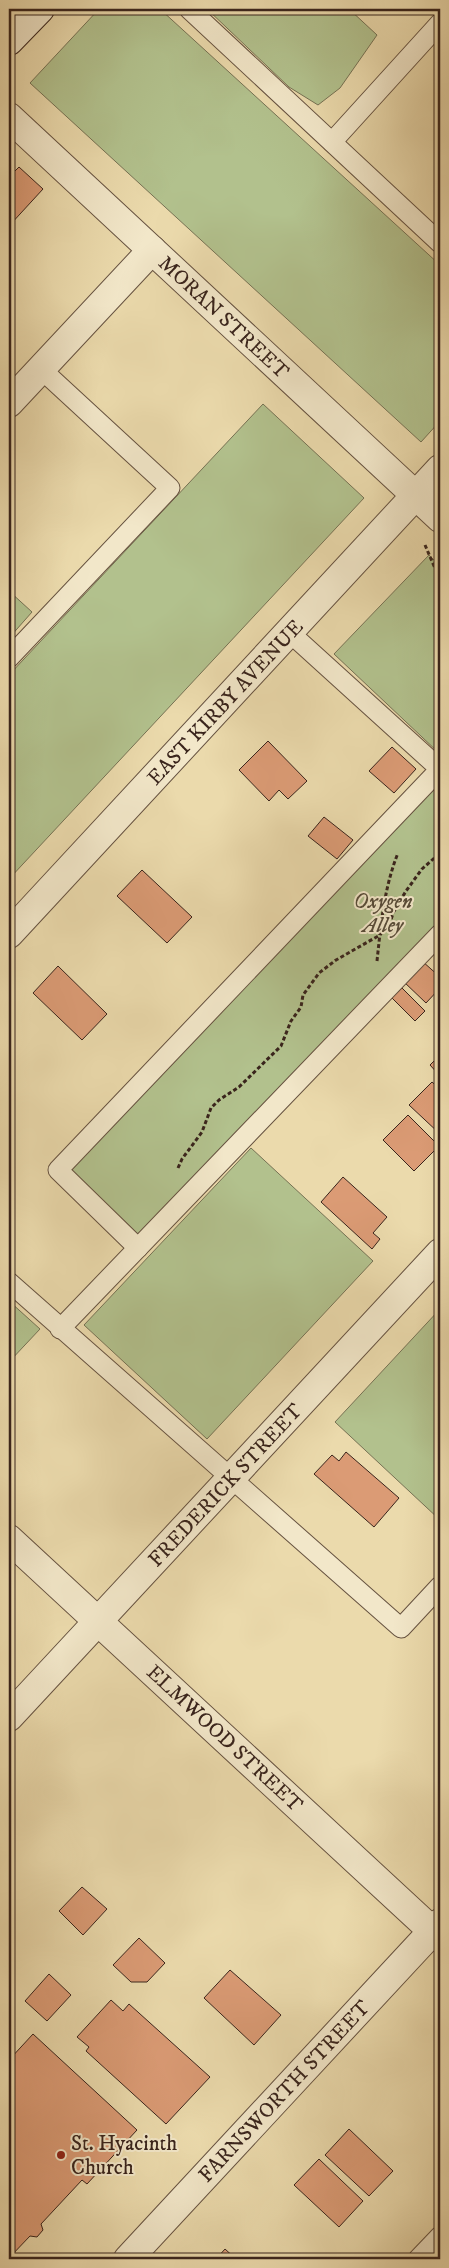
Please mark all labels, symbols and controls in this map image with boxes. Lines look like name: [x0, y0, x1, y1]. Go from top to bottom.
street label: MORAN STREET: [153, 250, 294, 385]
street label: EAST KIRBY AVENUE: [142, 614, 309, 791]
park label: Oxygen Alley: [354, 889, 413, 939]
street label: FREDERICK STREET: [143, 1398, 308, 1573]
street label: ELMWOOD STREET: [141, 1660, 308, 1818]
street label: FARNSWORTH STREET: [193, 1995, 376, 2188]
place label: St. Hyacinth Church: [71, 2131, 177, 2181]
marker: St. Hyacinth Church: [55, 2149, 67, 2161]

